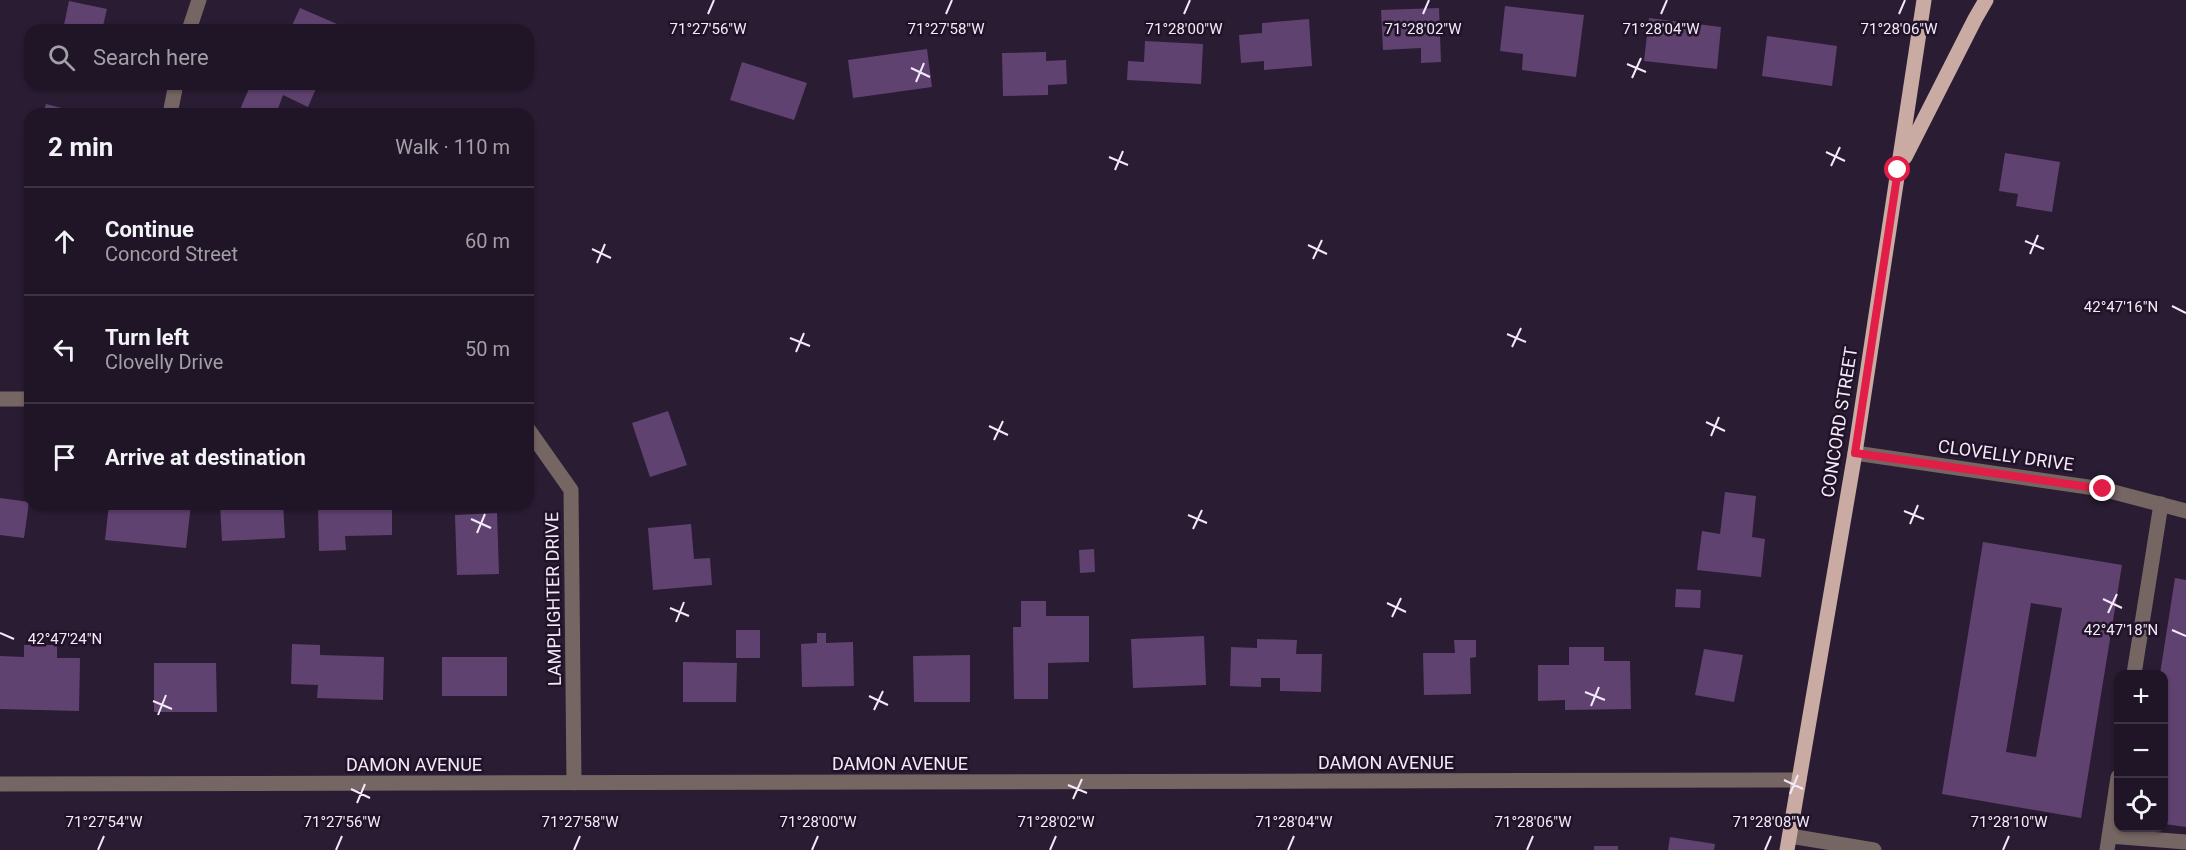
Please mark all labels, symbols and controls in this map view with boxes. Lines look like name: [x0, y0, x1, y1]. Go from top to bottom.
text: 71°27'56"W: [670, 20, 746, 38]
text: 71°27'58"W: [908, 20, 984, 38]
text: 71°28'00"W: [1146, 20, 1222, 38]
text: 71°28'02"W: [1385, 20, 1461, 38]
text: 71°28'04"W: [1623, 20, 1699, 38]
text: 71°28'06"W: [1861, 20, 1937, 38]
search box: [24, 24, 534, 90]
icon: search: [45, 41, 78, 74]
text: Search here: [93, 45, 209, 70]
text: 2 min: [48, 132, 113, 162]
text: Walk · 110 m: [395, 135, 510, 159]
route start: [1884, 156, 1910, 182]
text: Continue: [105, 217, 194, 242]
icon: ahead: [48, 225, 81, 258]
text: 60 m: [465, 229, 510, 253]
text: Concord Street: [105, 242, 238, 266]
text: 42°47'16"N: [2084, 298, 2158, 316]
text: Turn left: [105, 325, 189, 350]
icon: left: [48, 333, 81, 366]
text: 50 m: [465, 337, 510, 361]
street label: CONCORD STREET: [1817, 345, 1861, 499]
text: Clovelly Drive: [105, 350, 223, 374]
street label: CLOVELLY DRIVE: [1937, 435, 2075, 475]
icon: arrive: [48, 441, 81, 474]
text: Arrive at destination: [105, 445, 306, 470]
route end: [2089, 475, 2115, 501]
street label: LAMPLIGHTER DRIVE: [541, 512, 565, 686]
text: 42°47'18"N: [2084, 621, 2158, 639]
text: 42°47'24"N: [28, 630, 102, 648]
map controls: [2114, 670, 2168, 832]
button: +: [2114, 670, 2168, 724]
button: −: [2114, 724, 2168, 778]
street label: DAMON AVENUE: [1318, 752, 1454, 773]
street label: DAMON AVENUE: [832, 753, 968, 774]
street label: DAMON AVENUE: [346, 754, 482, 775]
button: locate: [2114, 778, 2168, 832]
text: 71°27'54"W: [66, 813, 142, 831]
text: 71°27'56"W: [304, 813, 380, 831]
text: 71°27'58"W: [542, 813, 618, 831]
text: 71°28'00"W: [780, 813, 856, 831]
text: 71°28'02"W: [1018, 813, 1094, 831]
text: 71°28'04"W: [1256, 813, 1332, 831]
text: 71°28'06"W: [1495, 813, 1571, 831]
text: 71°28'08"W: [1733, 813, 1809, 831]
text: 71°28'10"W: [1971, 813, 2047, 831]

